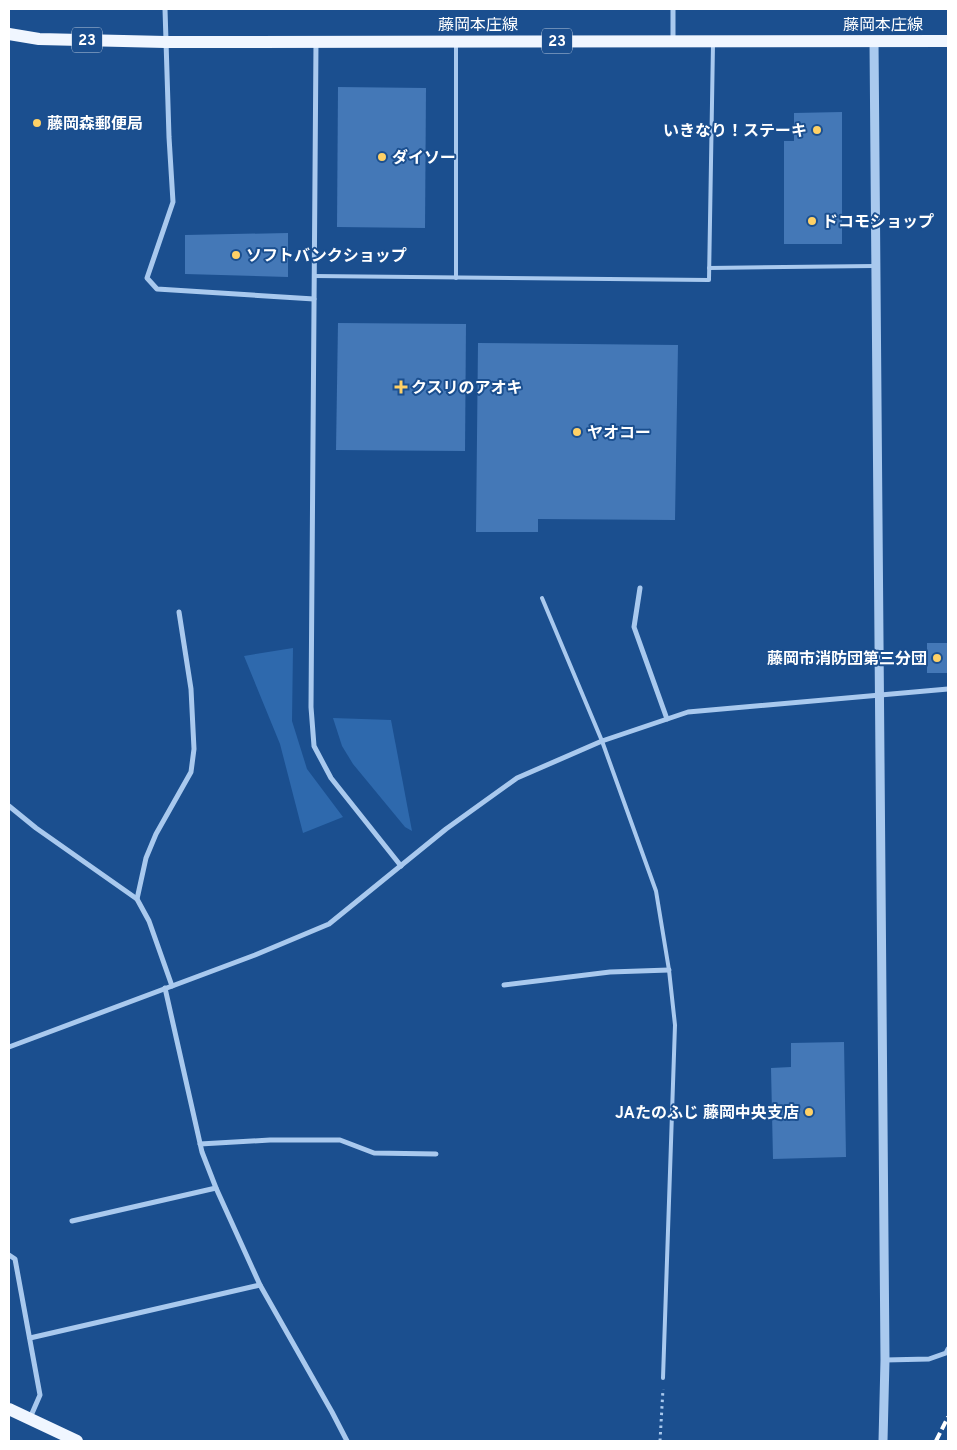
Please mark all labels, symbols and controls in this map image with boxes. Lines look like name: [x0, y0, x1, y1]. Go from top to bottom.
street label: 藤岡本庄線: [438, 16, 518, 36]
street label: 藤岡本庄線: [843, 16, 923, 36]
road number: 23: [72, 28, 102, 52]
road number: 23: [542, 28, 572, 54]
place label: 藤岡森郵便局: [47, 115, 143, 135]
marker: 藤岡森郵便局: [31, 117, 43, 129]
place label: いきなり！ステーキ: [663, 122, 807, 142]
marker: いきなり！ステーキ: [811, 124, 823, 136]
place label: ダイソー: [392, 149, 456, 169]
marker: ダイソー: [376, 151, 388, 163]
place label: ドコモショップ: [822, 213, 934, 233]
marker: ドコモショップ: [806, 215, 818, 227]
place label: ソフトバンクショップ: [246, 247, 407, 267]
marker: ソフトバンクショップ: [230, 249, 242, 261]
place label: クスリのアオキ: [411, 379, 523, 399]
marker: クスリのアオキ: [395, 381, 407, 393]
place label: ヤオコー: [587, 424, 651, 444]
marker: ヤオコー: [571, 426, 583, 438]
place label: 藤岡市消防団第三分団: [767, 650, 927, 670]
marker: 藤岡市消防団第三分団: [931, 652, 943, 664]
place label: JAたのふじ 藤岡中央支店: [615, 1104, 799, 1124]
marker: JAたのふじ 藤岡中央支店: [803, 1106, 815, 1118]

